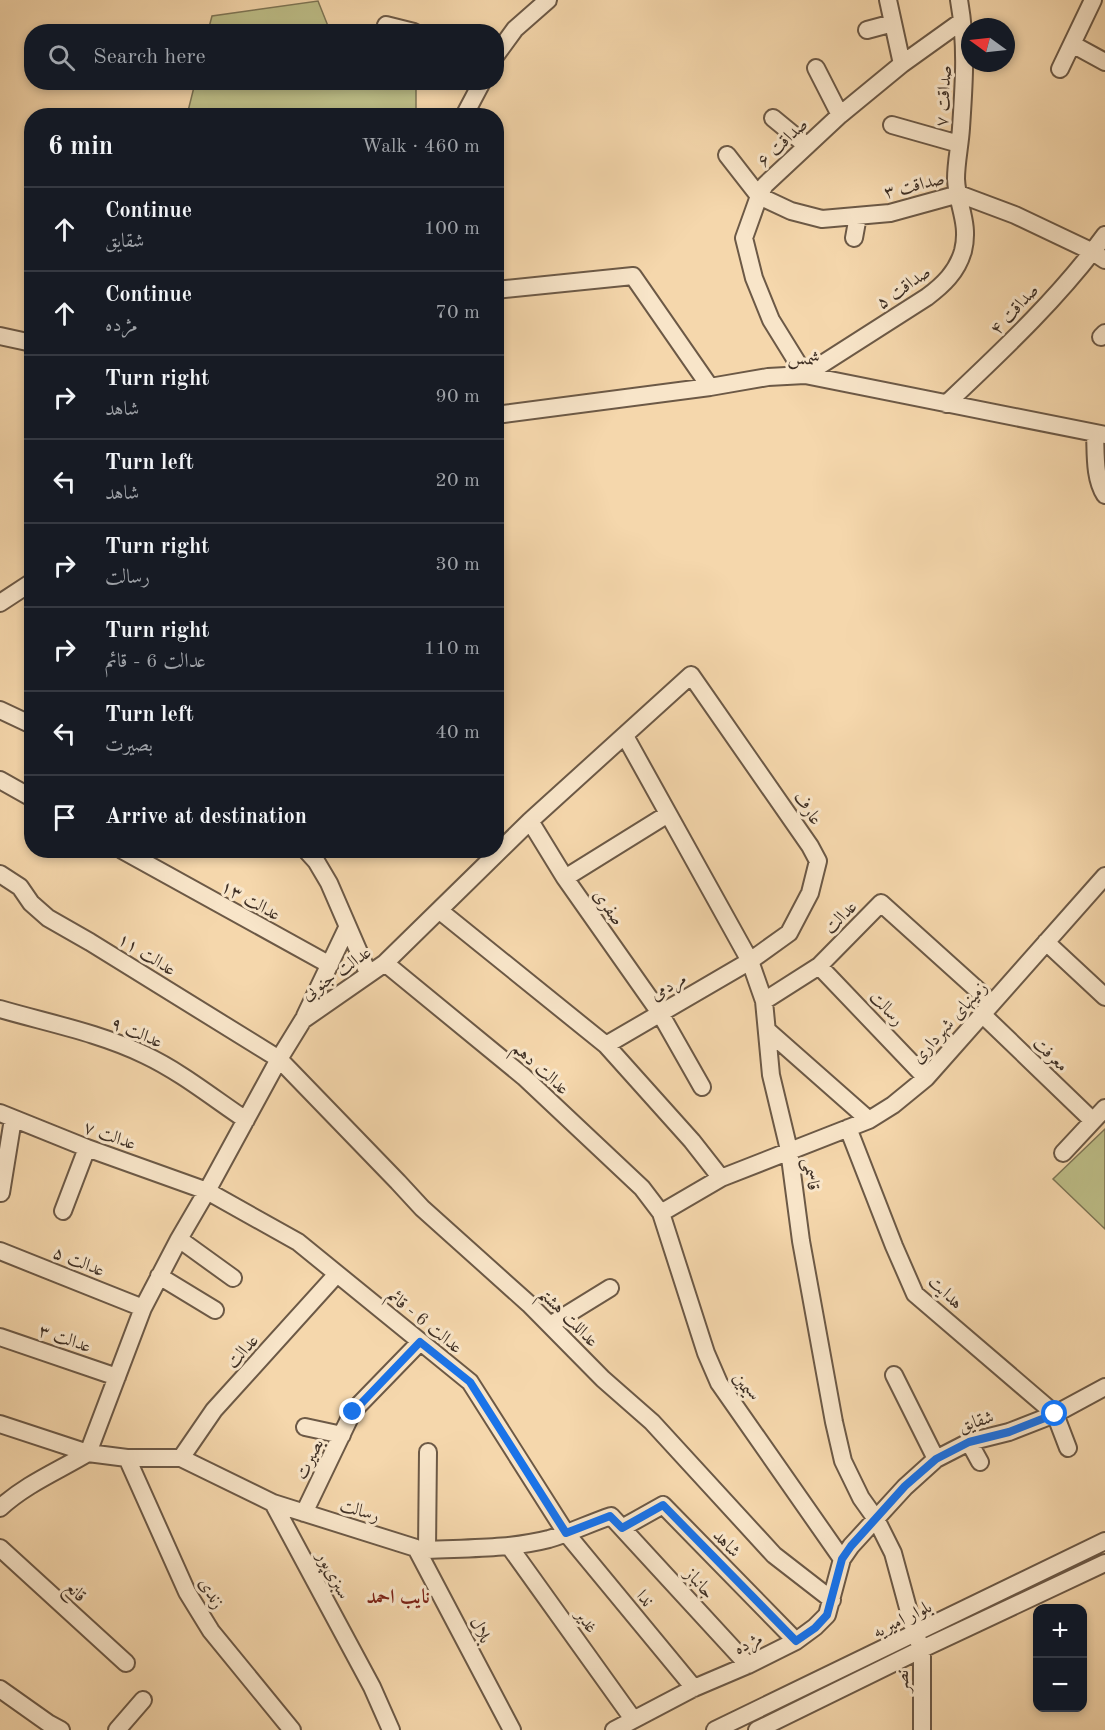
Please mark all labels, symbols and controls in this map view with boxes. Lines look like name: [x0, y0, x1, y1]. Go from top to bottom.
north arrow: [961, 18, 1015, 72]
search box: [24, 24, 504, 90]
icon: search: [45, 41, 78, 74]
text: Search here: [93, 46, 206, 68]
street label: صداقت ۷: [933, 65, 955, 127]
street label: صداقت ۶: [754, 115, 811, 170]
text: 6 min: [48, 134, 113, 160]
text: Walk · 460 m: [361, 137, 480, 157]
street label: صداقت ۳: [882, 170, 946, 202]
text: Continue: [105, 200, 192, 222]
icon: ahead: [48, 213, 81, 246]
text: 100 m: [424, 219, 480, 239]
text: شقایق: [105, 232, 144, 252]
street label: صداقت ۵: [873, 263, 934, 313]
street label: صداقت ۴: [987, 281, 1042, 338]
text: Continue: [105, 284, 192, 306]
icon: ahead: [48, 297, 81, 330]
text: 70 m: [435, 303, 480, 323]
text: مژده: [105, 316, 138, 336]
street label: شمس: [787, 349, 821, 371]
text: Turn right: [105, 368, 209, 390]
icon: right: [48, 381, 81, 414]
text: 90 m: [435, 387, 480, 407]
text: شاهد: [105, 400, 139, 420]
text: Turn left: [105, 452, 194, 474]
icon: left: [48, 465, 81, 498]
text: 20 m: [435, 471, 480, 491]
text: شاهد: [105, 484, 139, 504]
text: Turn right: [105, 536, 209, 558]
icon: right: [48, 549, 81, 582]
text: 30 m: [435, 555, 480, 575]
text: رسالت: [105, 568, 150, 588]
text: Turn right: [105, 620, 209, 642]
icon: right: [48, 633, 81, 666]
text: 110 m: [424, 639, 480, 659]
text: عدالت 6 - قائم: [105, 652, 206, 672]
text: Turn left: [105, 704, 194, 726]
icon: left: [48, 717, 81, 750]
text: 40 m: [435, 723, 480, 743]
text: بصیرت: [105, 736, 153, 756]
street label: عارف: [789, 789, 825, 829]
icon: arrive: [48, 801, 81, 834]
text: Arrive at destination: [105, 806, 307, 828]
street label: عدالت ۱۳: [218, 877, 283, 924]
street label: صفری: [588, 886, 627, 930]
street label: عدالت: [821, 898, 861, 938]
street label: عدالت ۱۱: [114, 930, 179, 980]
street label: عدالت جنوبی: [298, 943, 376, 1007]
street label: مردمی: [647, 969, 691, 1007]
street label: زمینهای شهرداری: [908, 978, 992, 1068]
street label: رسالت: [865, 988, 907, 1030]
street label: عدالت ۹: [108, 1014, 165, 1052]
street label: معرفت: [1028, 1034, 1071, 1077]
street label: عدالت دهم: [504, 1039, 572, 1104]
street label: عدالت ۷: [81, 1118, 138, 1154]
street label: قاسمی: [798, 1157, 822, 1192]
street label: عدالت ۵: [50, 1243, 107, 1280]
street label: هدایت: [923, 1272, 966, 1314]
street label: عداللت هشتم: [530, 1285, 601, 1356]
street label: عدالت 6 - قائم: [380, 1286, 465, 1362]
street label: عدالت ۳: [36, 1322, 93, 1356]
street label: عدالت: [223, 1331, 262, 1372]
street label: سیمین: [728, 1370, 761, 1406]
route end: [339, 1398, 365, 1424]
route start: [1041, 1400, 1067, 1426]
street label: شقایق: [957, 1408, 996, 1437]
street label: بصیرت: [292, 1436, 328, 1483]
street label: رسالت: [337, 1496, 382, 1526]
street label: شاهد: [709, 1526, 744, 1561]
street label: سبزی‌پور: [310, 1547, 353, 1603]
street label: جانباز: [679, 1563, 717, 1603]
street label: زندی: [194, 1575, 227, 1613]
street label: قانع: [57, 1578, 89, 1610]
district label: نایب احمد: [366, 1587, 430, 1609]
street label: ندا: [632, 1587, 656, 1610]
street label: بلوار امیریه: [870, 1598, 935, 1643]
map controls: [1033, 1604, 1087, 1712]
button: +: [1033, 1604, 1087, 1658]
street label: غدیر: [571, 1605, 601, 1637]
street label: بلال: [465, 1614, 494, 1647]
street label: مژده: [731, 1629, 767, 1661]
button: −: [1033, 1658, 1087, 1712]
street label: نصر: [894, 1670, 914, 1694]

